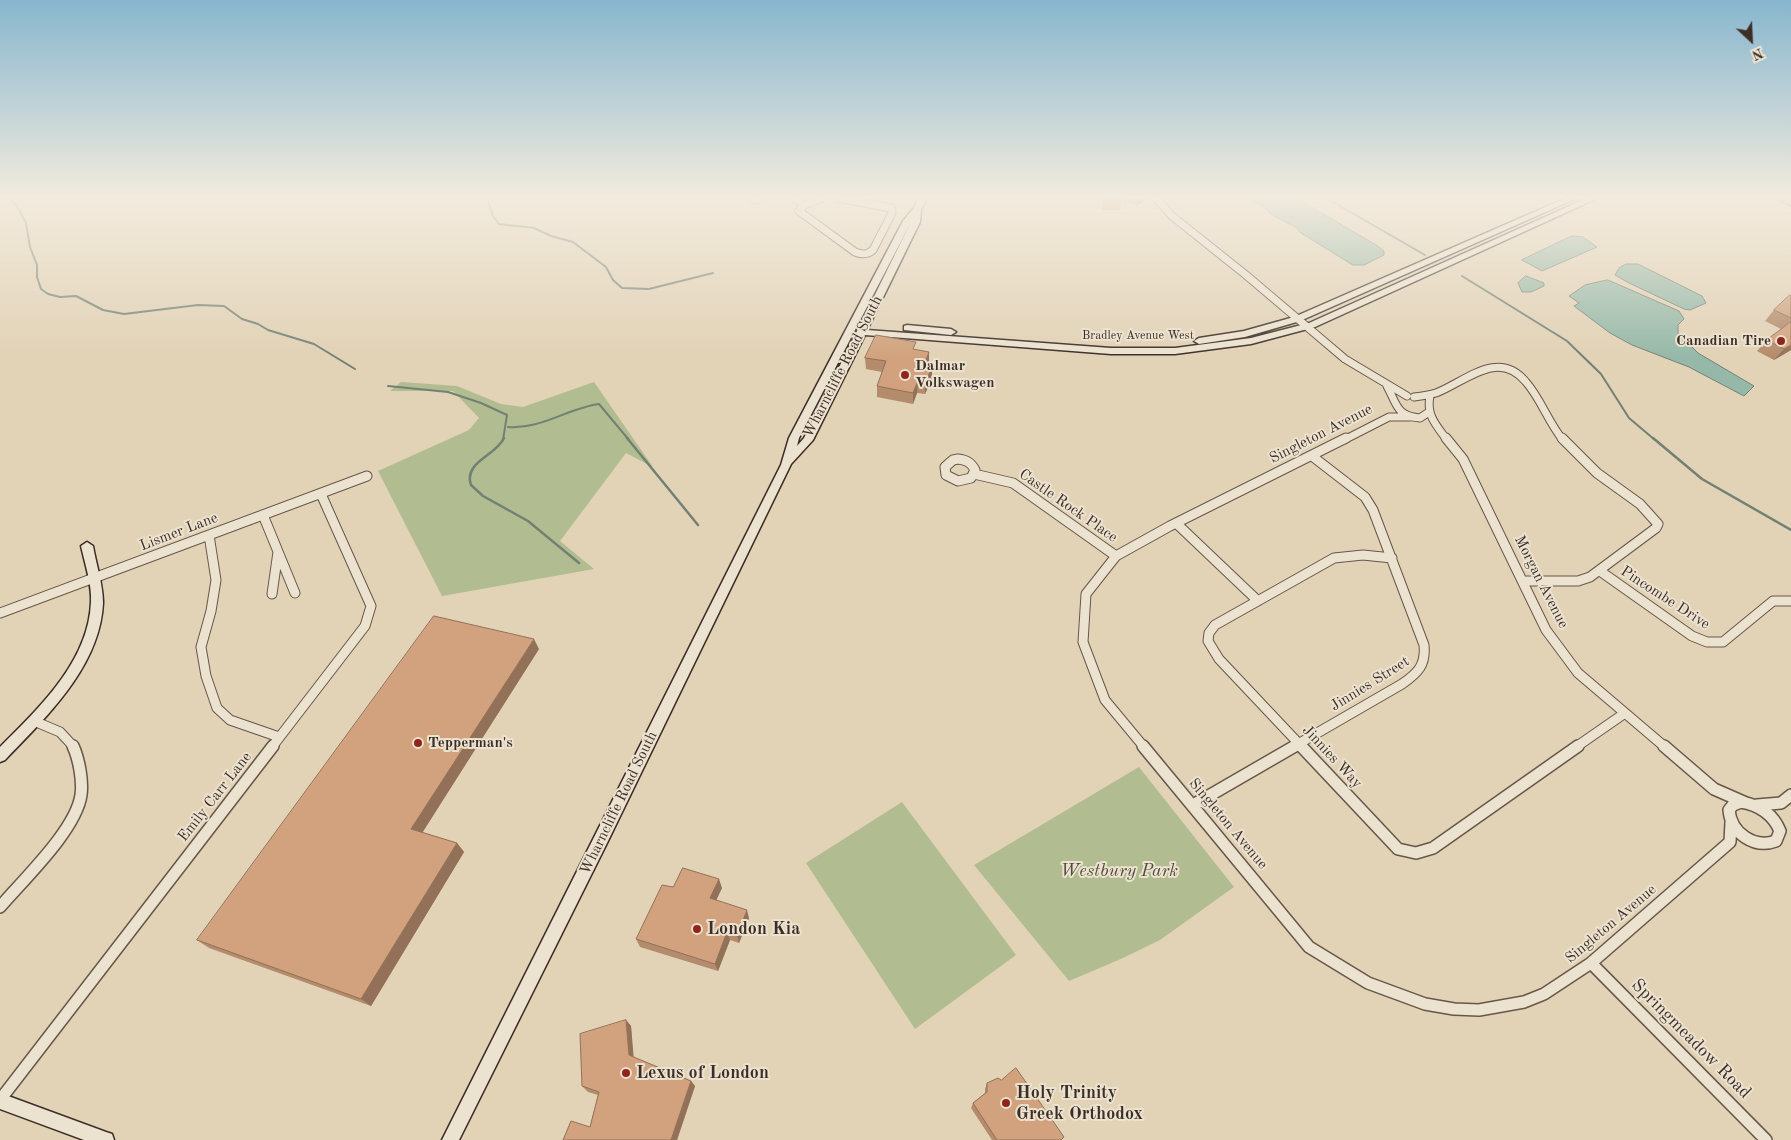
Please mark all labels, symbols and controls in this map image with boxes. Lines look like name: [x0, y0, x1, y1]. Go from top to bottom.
north arrow: [1726, 15, 1776, 65]
text: N: [1750, 45, 1765, 62]
street label: Wharncliffe Road South: [799, 293, 887, 441]
street label: Bradley Avenue West: [1082, 329, 1194, 343]
place label: Canadian Tire: [1676, 332, 1771, 350]
marker: Canadian Tire: [1775, 335, 1787, 347]
place label: Dalmar Volkswagen: [915, 357, 995, 392]
marker: Dalmar Volkswagen: [899, 369, 911, 381]
street label: Singleton Avenue: [1267, 400, 1375, 468]
street label: Castle Rock Place: [1015, 465, 1121, 547]
street label: Lismer Lane: [137, 509, 221, 555]
street label: Morgan Avenue: [1510, 533, 1572, 631]
street label: Pincombe Drive: [1617, 562, 1713, 634]
street label: Jinnies Street: [1327, 653, 1413, 715]
street label: Jinnies Way: [1298, 722, 1366, 792]
street label: Wharncliffe Road South: [576, 728, 662, 878]
place label: Tepperman's: [428, 734, 513, 752]
marker: Tepperman's: [412, 737, 424, 749]
street label: Emily Carr Lane: [174, 749, 256, 845]
street label: Singleton Avenue: [1185, 775, 1271, 873]
park label: Westbury Park: [1060, 860, 1178, 882]
street label: Singleton Avenue: [1562, 881, 1660, 967]
place label: London Kia: [707, 918, 800, 940]
marker: London Kia: [691, 923, 703, 935]
street label: Springmeadow Road: [1627, 975, 1755, 1103]
place label: Lexus of London: [636, 1062, 769, 1084]
marker: Lexus of London: [620, 1067, 632, 1079]
place label: Holy Trinity Greek Orthodox: [1016, 1082, 1143, 1124]
marker: Holy Trinity Greek Orthodox: [1000, 1097, 1012, 1109]

